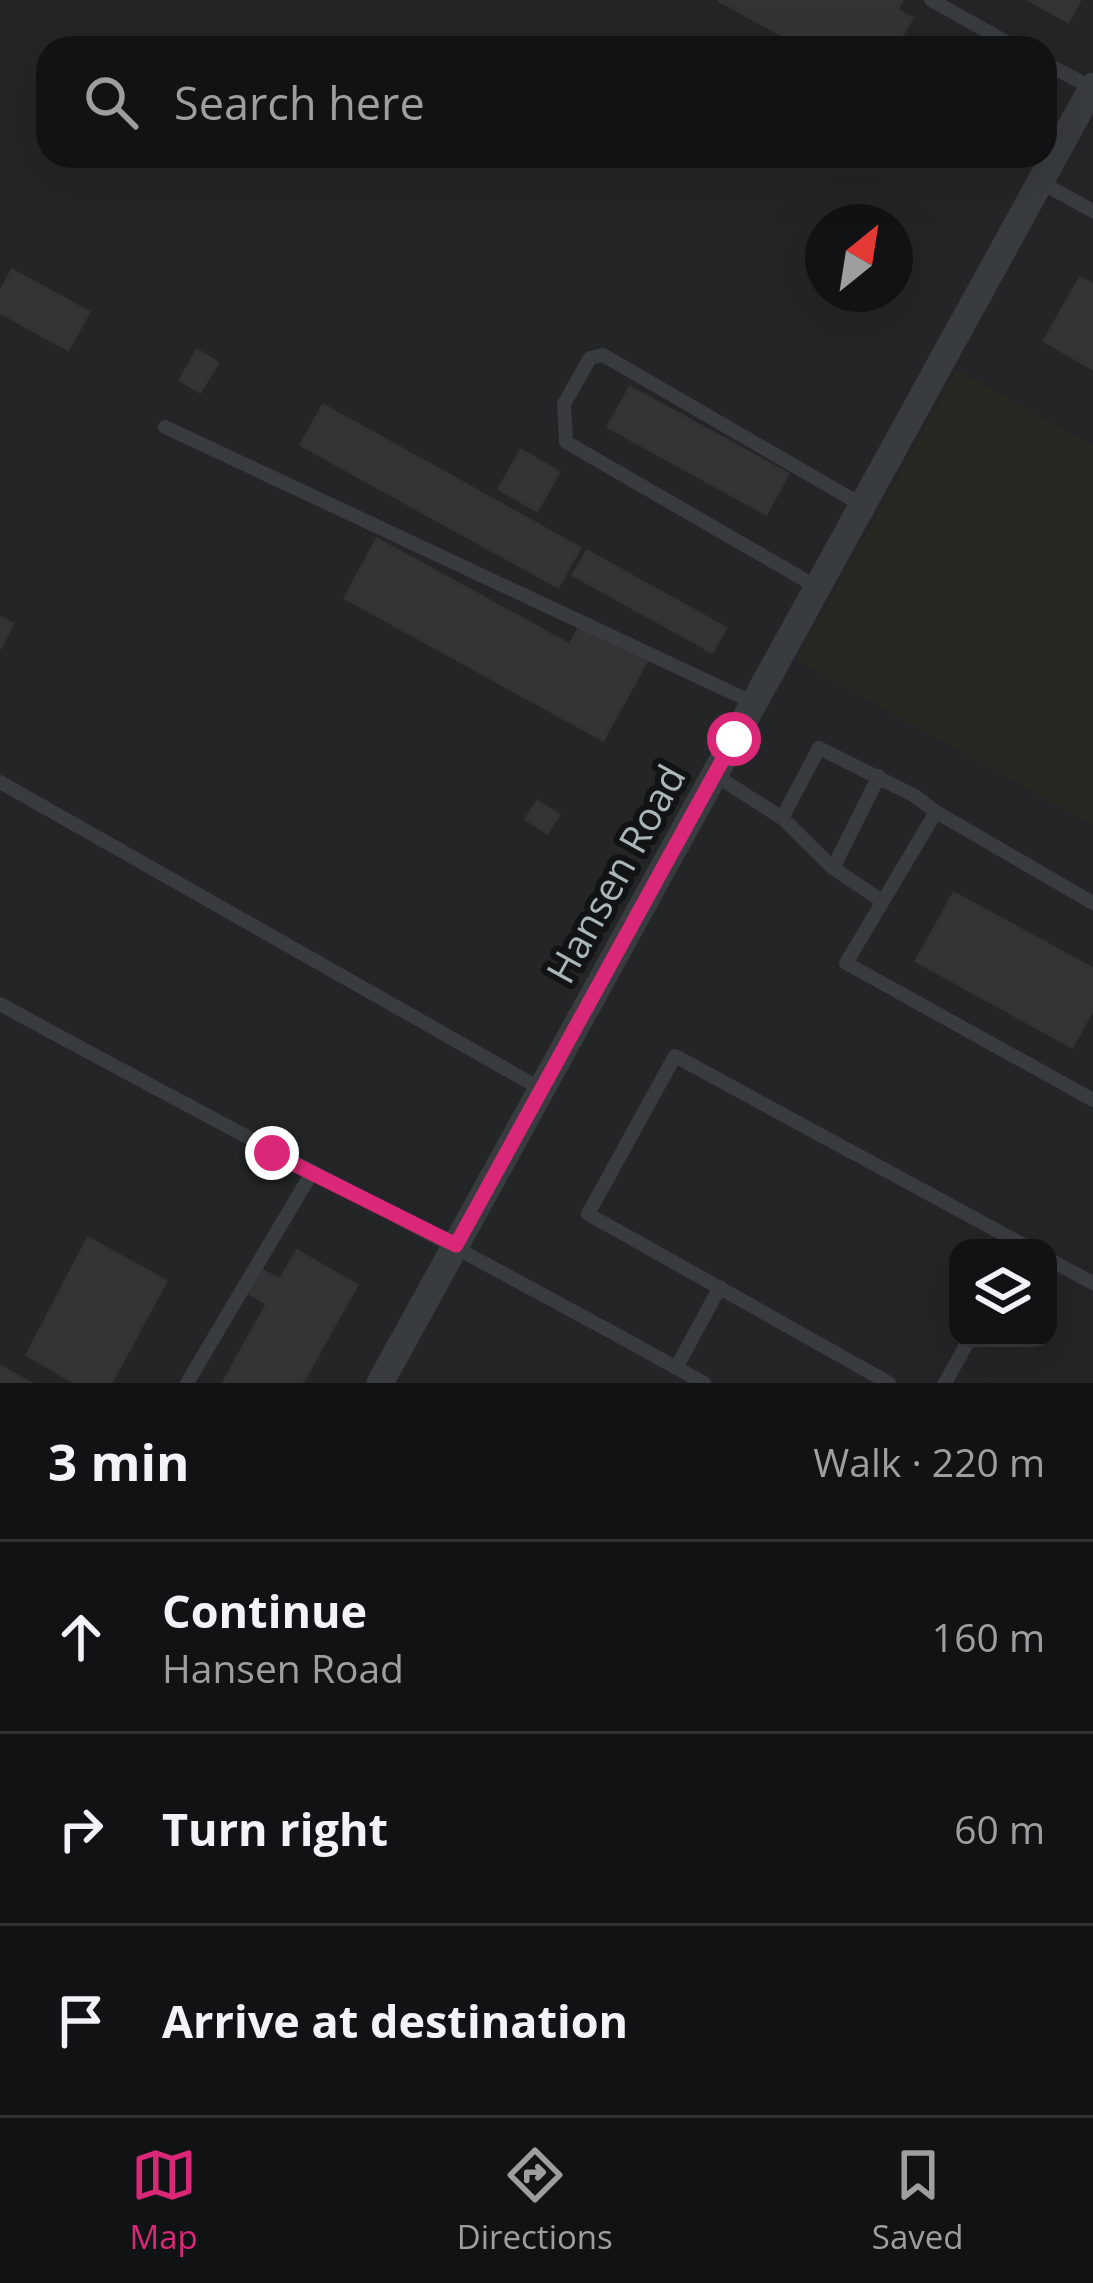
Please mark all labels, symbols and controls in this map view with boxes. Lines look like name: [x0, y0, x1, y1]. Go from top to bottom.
search box: [36, 36, 1057, 168]
icon: search: [78, 69, 144, 135]
text: Search here: [174, 72, 425, 133]
north arrow: [805, 204, 913, 312]
route start: [707, 712, 761, 766]
street label: Hansen Road: [533, 755, 697, 992]
route end: [245, 1126, 299, 1180]
map controls: [949, 1239, 1057, 1347]
button: layers: [949, 1239, 1057, 1347]
text: 3 min: [48, 1426, 190, 1496]
text: Walk · 220 m: [813, 1435, 1045, 1488]
text: Continue: [162, 1580, 367, 1641]
icon: ahead: [48, 1604, 114, 1670]
text: 160 m: [932, 1610, 1045, 1663]
text: Hansen Road: [162, 1641, 404, 1694]
icon: right: [48, 1796, 114, 1862]
text: Turn right: [162, 1798, 388, 1859]
text: 60 m: [954, 1802, 1045, 1855]
icon: arrive: [48, 1988, 114, 2054]
text: Arrive at destination: [162, 1990, 628, 2051]
tab: Map: [130, 2142, 198, 2259]
tab: Directions: [457, 2142, 613, 2259]
tab: Saved: [872, 2142, 963, 2259]

